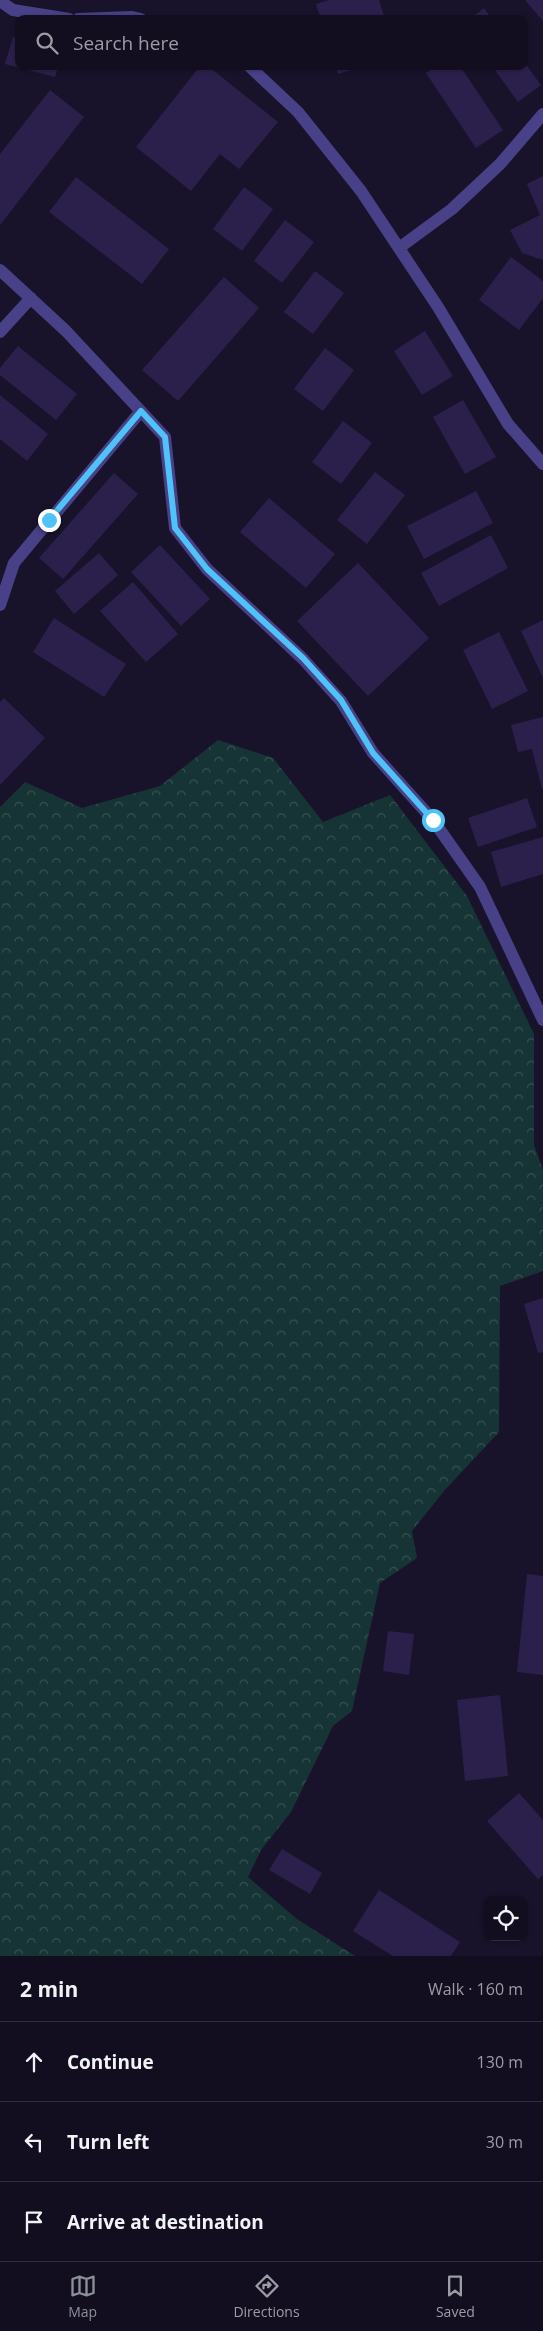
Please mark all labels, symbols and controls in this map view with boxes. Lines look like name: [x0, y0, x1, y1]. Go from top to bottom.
search box: [15, 15, 528, 70]
icon: search: [33, 29, 61, 57]
text: Search here: [73, 30, 179, 56]
route end: [38, 509, 61, 532]
route start: [422, 809, 445, 832]
map controls: [483, 1896, 528, 1941]
button: locate: [483, 1896, 528, 1941]
text: 2 min: [20, 1975, 78, 2003]
text: Walk · 160 m: [428, 1978, 523, 2000]
icon: ahead: [20, 2048, 48, 2076]
text: Continue: [67, 2049, 154, 2075]
text: 130 m: [477, 2051, 523, 2073]
icon: left: [20, 2128, 48, 2156]
text: Turn left: [67, 2129, 149, 2155]
text: 30 m: [486, 2131, 523, 2153]
icon: arrive: [20, 2208, 48, 2236]
text: Arrive at destination: [67, 2209, 264, 2235]
tab: Map: [68, 2272, 97, 2321]
tab: Directions: [233, 2272, 300, 2321]
tab: Saved: [436, 2272, 475, 2321]

